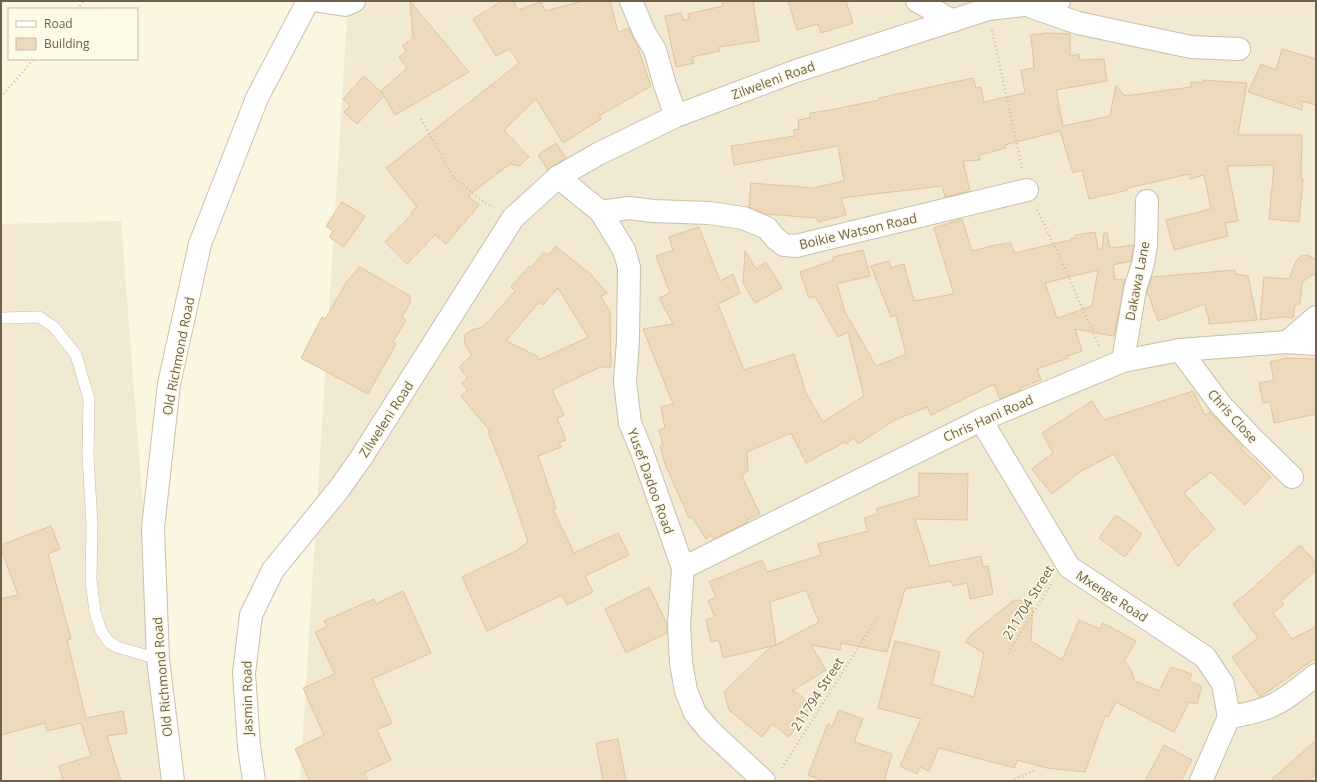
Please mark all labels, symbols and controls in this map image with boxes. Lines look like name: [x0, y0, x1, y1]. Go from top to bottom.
legend: [8, 8, 138, 60]
text: Road: [44, 15, 73, 32]
text: Building: [44, 35, 90, 52]
street label: Zilweleni Road: [729, 57, 817, 103]
street label: Boikie Watson Road: [797, 209, 919, 253]
street label: Dakawa Lane: [1120, 240, 1154, 322]
street label: Old Richmond Road: [158, 295, 198, 417]
street label: Zilweleni Road: [355, 377, 417, 461]
street label: Chris Close: [1204, 385, 1262, 447]
street label: Chris Hani Road: [940, 390, 1036, 446]
street label: Yusef Dadoo Road: [624, 426, 678, 536]
street label: 211704 Street: [998, 561, 1058, 643]
street label: Mxenge Road: [1072, 566, 1152, 626]
street label: Old Richmond Road: [148, 616, 176, 738]
street label: 211794 Street: [786, 653, 848, 734]
street label: Jasmin Road: [237, 661, 257, 737]

